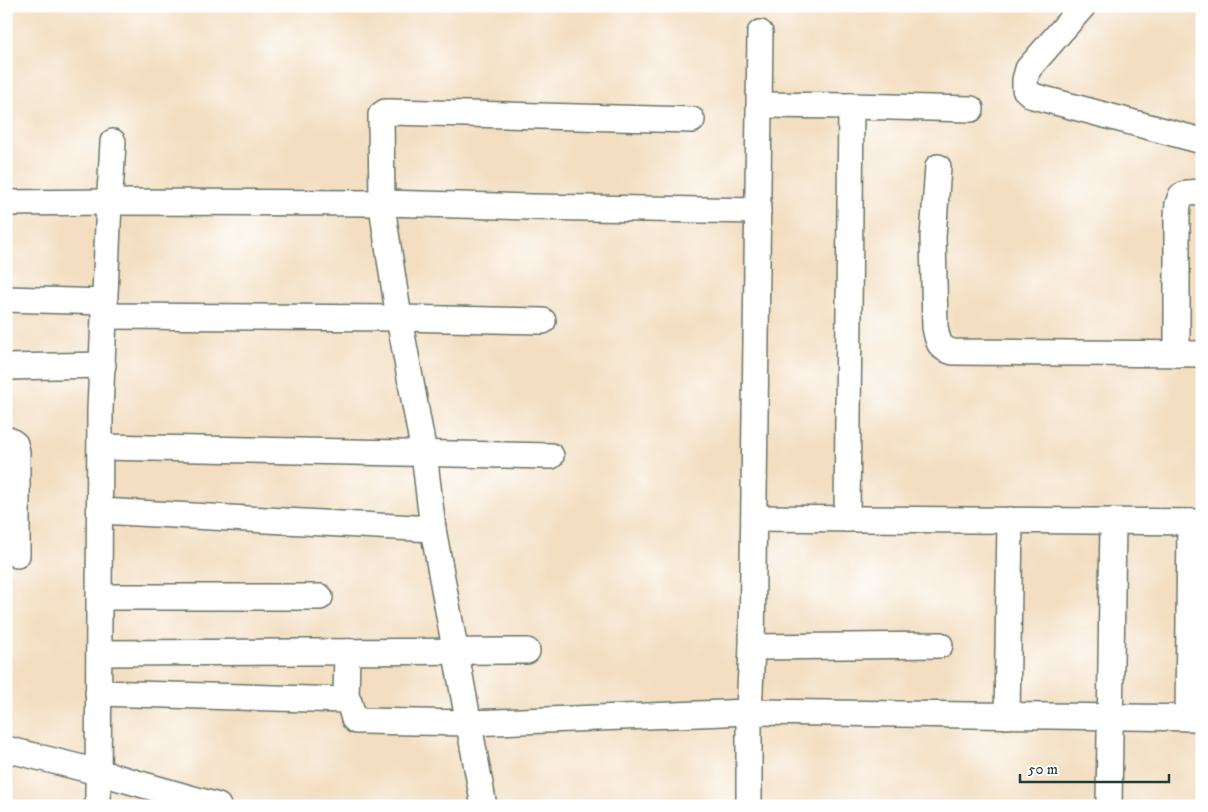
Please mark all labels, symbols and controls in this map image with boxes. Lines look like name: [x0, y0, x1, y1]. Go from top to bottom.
scale bar: [1020, 752, 1169, 784]
text: 50 m: [1028, 760, 1058, 779]

